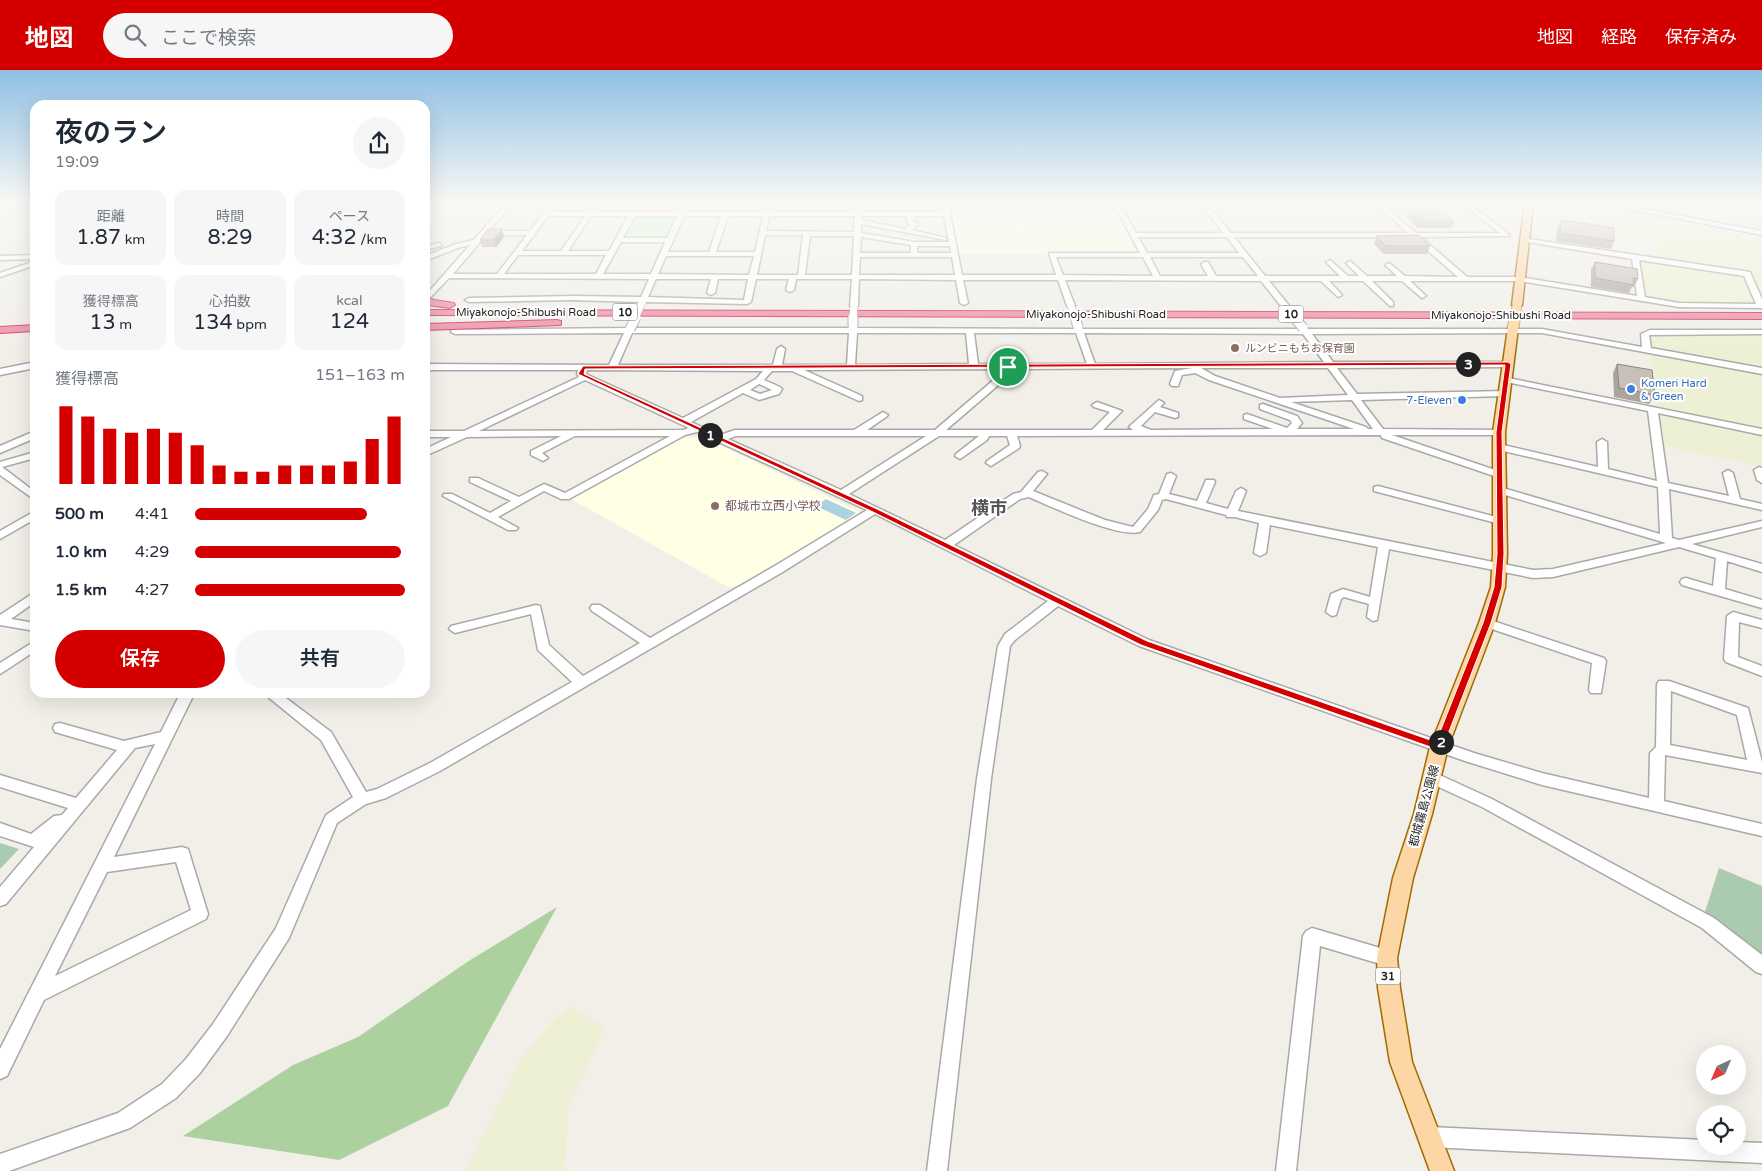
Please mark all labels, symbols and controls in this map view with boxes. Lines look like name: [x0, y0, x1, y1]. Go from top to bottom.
search box: [103, 13, 453, 58]
icon: search: [121, 21, 149, 49]
text: 地図: [25, 24, 73, 53]
text: 地図: [1537, 26, 1573, 48]
text: 経路: [1601, 26, 1637, 48]
text: 保存済み: [1665, 26, 1737, 48]
text: ここで検索: [161, 27, 256, 49]
text: 夜のラン: [55, 116, 167, 150]
button: share: [353, 117, 405, 169]
text: 19:09: [55, 152, 99, 172]
text: 距離: [97, 208, 125, 225]
text: 時間: [216, 208, 244, 225]
text: ペース: [329, 208, 370, 225]
text: 1.87: [76, 225, 121, 250]
text: 8:29: [207, 225, 253, 250]
text: 4:32: [312, 225, 357, 250]
text: km: [121, 231, 145, 248]
text: /km: [357, 231, 387, 248]
text: kcal: [336, 292, 362, 309]
text: 獲得標高: [83, 293, 139, 310]
text: 心拍数: [209, 293, 251, 310]
road number: 10: [612, 303, 638, 320]
road number: 10: [1278, 305, 1304, 322]
street label: Miyakonojo-Shibushi Road: [456, 306, 596, 319]
street label: Miyakonojo-Shibushi Road: [1026, 308, 1166, 321]
text: 124: [330, 309, 369, 334]
street label: Miyakonojo-Shibushi Road: [1431, 309, 1571, 322]
text: 13: [89, 310, 116, 335]
text: 134: [193, 310, 233, 335]
text: m: [116, 316, 132, 333]
text: bpm: [233, 316, 267, 333]
marker: ルンビニもちお保育園: [1229, 342, 1241, 354]
place label: ルンビニもちお保育園: [1245, 342, 1355, 355]
pin: [987, 346, 1029, 388]
pin: 3: [1456, 352, 1480, 376]
icon: arrive: [994, 353, 1022, 381]
text: 3: [1464, 356, 1473, 373]
text: 151–163 m: [315, 365, 405, 385]
text: 獲得標高: [55, 369, 119, 389]
place label: Komeri Hard & Green: [1641, 377, 1707, 403]
marker: Komeri Hard & Green: [1625, 383, 1637, 395]
place label: 7-Eleven: [1406, 394, 1452, 407]
marker: 7-Eleven: [1456, 394, 1468, 406]
pin: 1: [698, 422, 722, 448]
text: 1: [706, 427, 715, 444]
district label: 横市: [971, 497, 1007, 519]
place label: 都城市立西小学校: [725, 499, 821, 513]
marker: 都城市立西小学校: [709, 500, 721, 512]
text: 500 m: [55, 504, 104, 524]
text: 4:41: [135, 504, 169, 524]
text: 1.0 km: [55, 542, 107, 562]
text: 4:29: [135, 542, 169, 562]
text: 1.5 km: [55, 580, 107, 600]
text: 4:27: [135, 580, 169, 600]
button: 保存: [55, 630, 225, 688]
button: 共有: [235, 630, 405, 688]
pin: 2: [1428, 730, 1454, 754]
text: 2: [1437, 734, 1446, 751]
street label: 都城霧島公園線: [1406, 764, 1442, 848]
road number: 31: [1376, 968, 1400, 984]
north arrow: [1696, 1045, 1746, 1095]
map controls: [1696, 1045, 1746, 1155]
button: locate: [1696, 1105, 1746, 1155]

